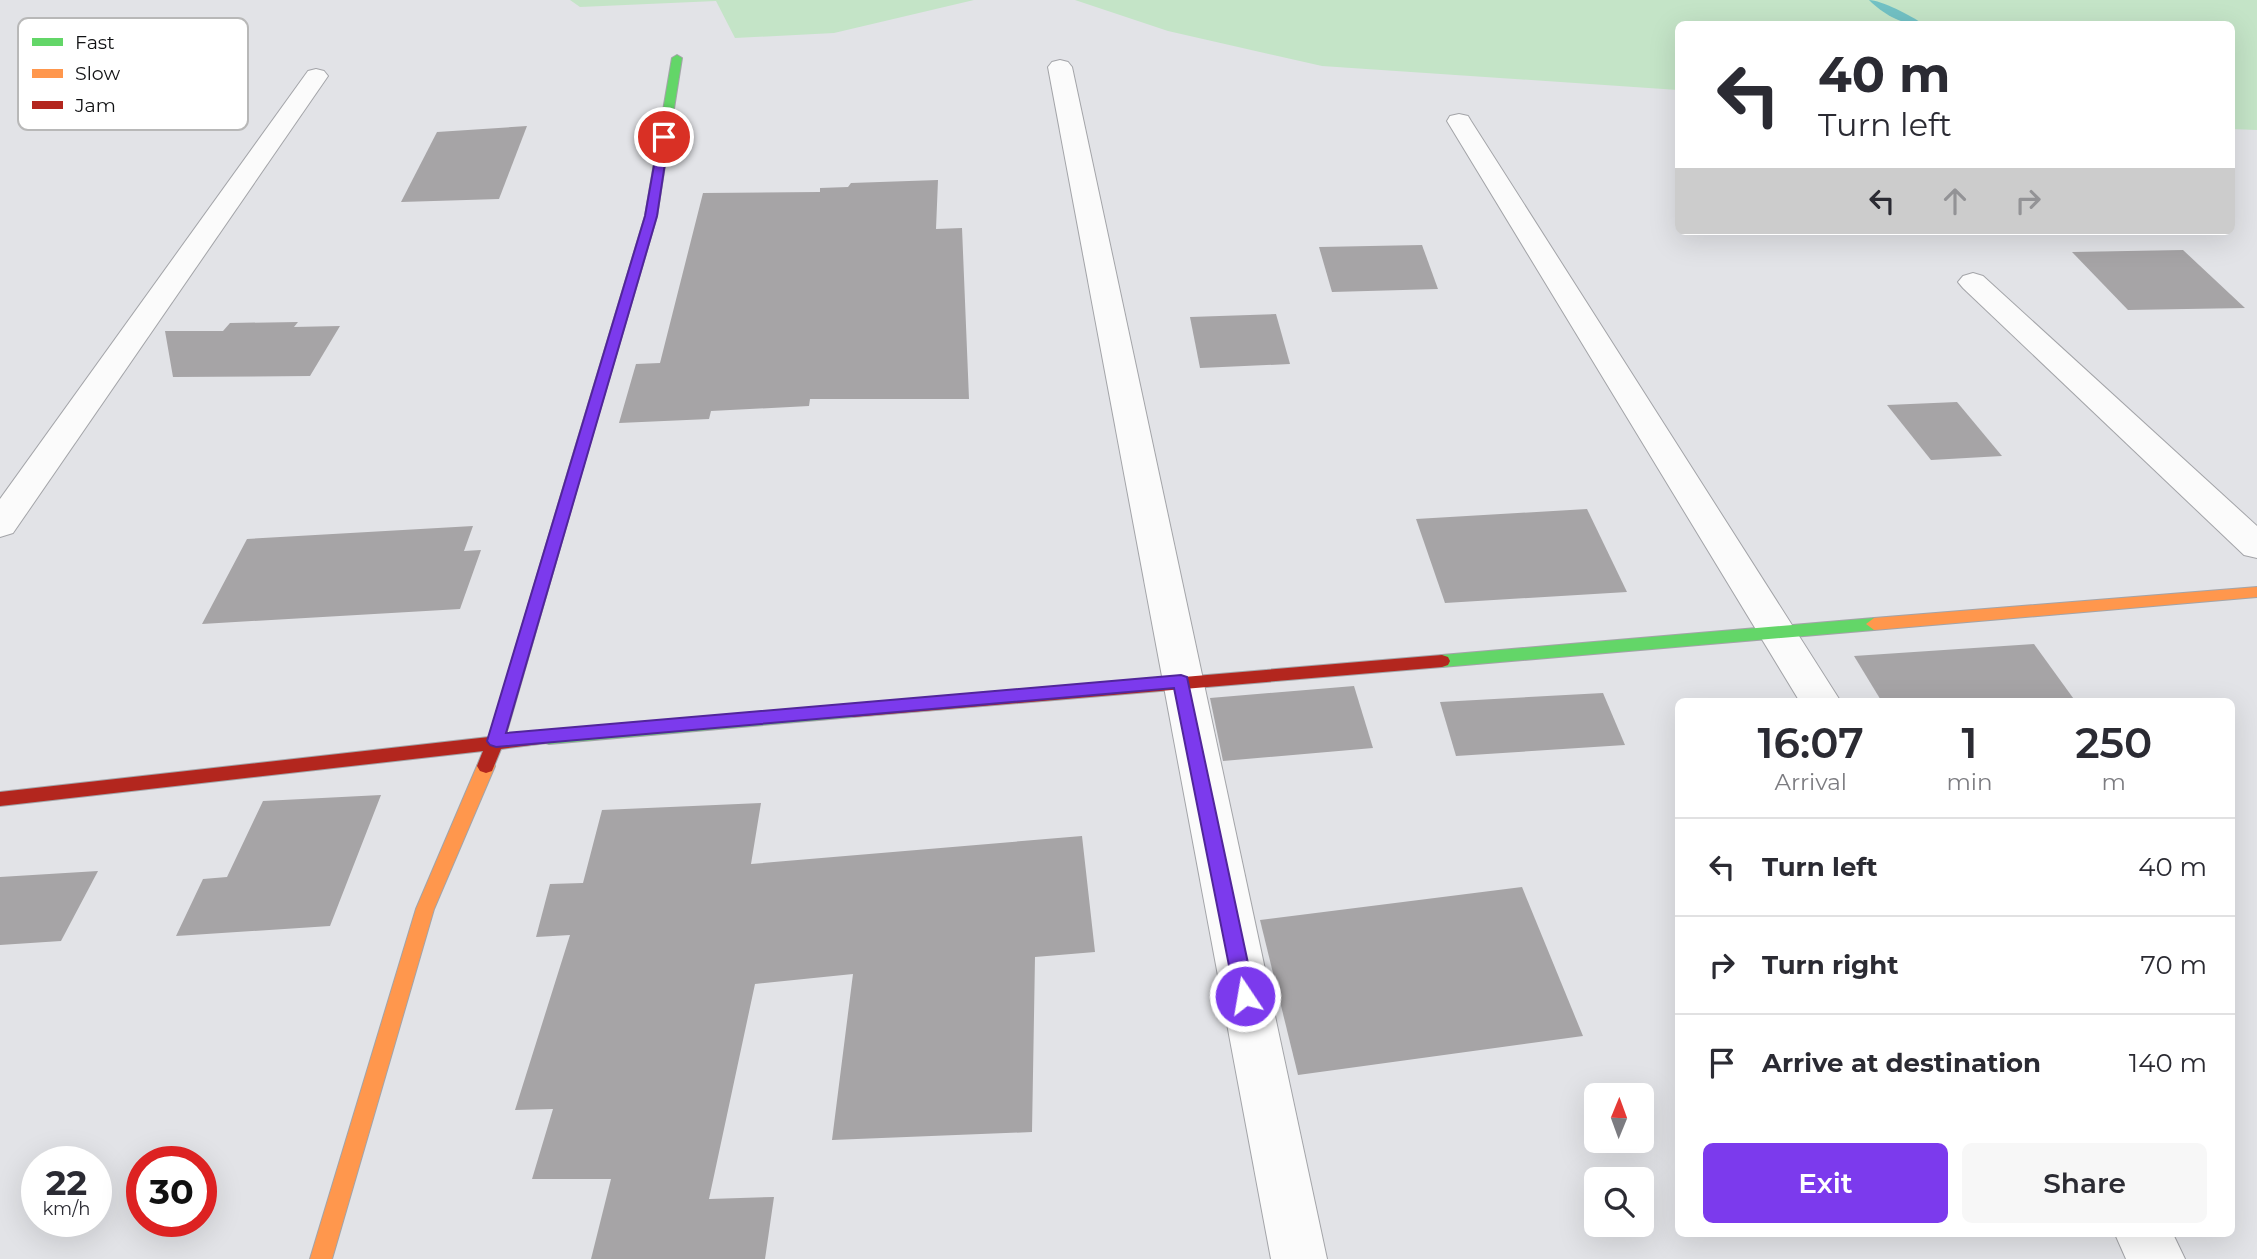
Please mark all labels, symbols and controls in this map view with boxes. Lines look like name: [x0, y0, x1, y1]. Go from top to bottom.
legend: [18, 18, 248, 130]
text: Fast: [75, 31, 115, 54]
text: 40 m: [1818, 45, 1950, 104]
icon: left: [1703, 49, 1794, 140]
text: Slow: [75, 62, 120, 85]
text: Jam: [74, 94, 116, 117]
text: Turn left: [1818, 105, 1952, 144]
pin: [634, 107, 694, 167]
icon: arrive: [645, 118, 683, 156]
icon: left: [1863, 182, 1901, 220]
icon: ahead: [1936, 182, 1974, 220]
icon: right: [2009, 182, 2047, 220]
text: 16:07: [1758, 717, 1864, 769]
text: 1: [1961, 717, 1977, 769]
text: 250: [2075, 717, 2152, 769]
text: Arrival: [1774, 768, 1847, 796]
text: min: [1946, 768, 1993, 796]
text: m: [2102, 768, 2126, 796]
icon: left: [1703, 848, 1741, 886]
text: Turn left: [1762, 851, 1878, 883]
text: 40 m: [2138, 851, 2207, 883]
icon: right: [1703, 946, 1741, 984]
text: Turn right: [1762, 949, 1898, 981]
text: 70 m: [2141, 949, 2207, 981]
position arrow: [1208, 959, 1282, 1033]
icon: arrive: [1703, 1044, 1741, 1082]
text: Arrive at destination: [1762, 1047, 2041, 1079]
text: 140 m: [2129, 1047, 2207, 1079]
north arrow: [1584, 1083, 1654, 1153]
map controls: [1584, 1083, 1654, 1237]
button: Exit: [1703, 1143, 1948, 1223]
button: Share: [1962, 1143, 2207, 1223]
speed limit sign: 30: [126, 1146, 217, 1237]
text: 22: [46, 1161, 87, 1204]
button: search: [1584, 1167, 1654, 1237]
text: km/h: [42, 1198, 91, 1220]

